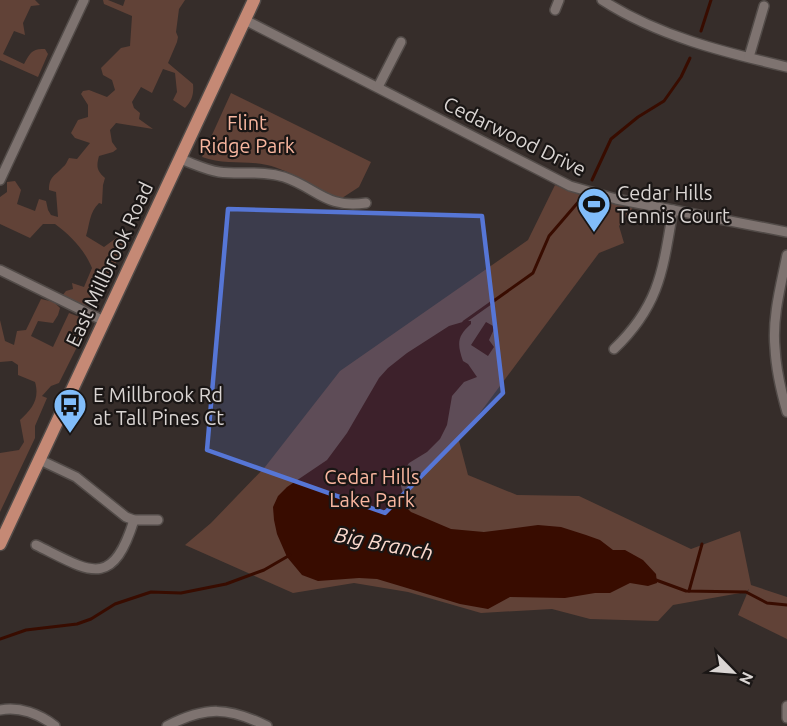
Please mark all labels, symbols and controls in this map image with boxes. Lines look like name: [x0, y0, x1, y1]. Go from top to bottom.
street label: Cedarwood Drive: [440, 92, 590, 180]
park label: Flint Ridge Park: [199, 111, 295, 157]
street label: East Millbrook Road: [61, 178, 157, 350]
place label: Cedar Hills Tennis Court: [617, 181, 730, 227]
sports icon: Cedar Hills Tennis Court: [576, 186, 612, 233]
place label: E Millbrook Rd at Tall Pines Ct: [93, 383, 224, 429]
bus stop icon: E Millbrook Rd at Tall Pines Ct: [52, 387, 88, 434]
park label: Cedar Hills Lake Park: [324, 465, 420, 511]
water label: Big Branch: [333, 522, 435, 564]
north arrow: [703, 642, 763, 702]
text: N: [736, 669, 757, 688]

